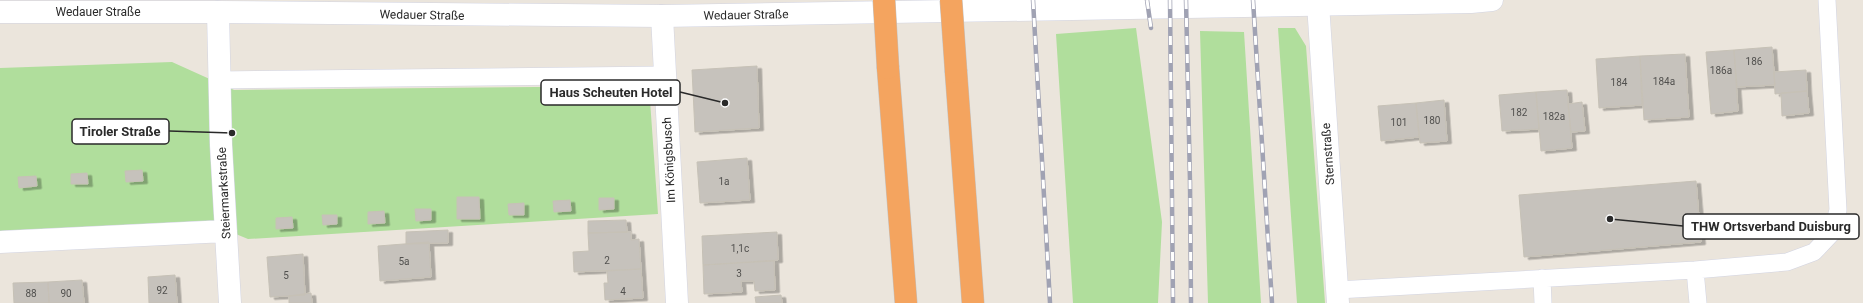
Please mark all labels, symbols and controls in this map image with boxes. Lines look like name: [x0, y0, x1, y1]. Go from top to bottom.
street label: Wedauer Straße: [55, 5, 141, 19]
street label: Wedauer Straße: [379, 7, 465, 23]
street label: Wedauer Straße: [703, 7, 789, 23]
house number: 186: [1746, 56, 1763, 67]
house number: 186a: [1710, 65, 1732, 76]
house number: 184a: [1653, 76, 1675, 87]
house number: 184: [1611, 77, 1628, 88]
callout: Haus Scheuten Hotel: [541, 80, 680, 105]
text: Haus Scheuten Hotel: [550, 85, 673, 100]
house number: 182: [1511, 107, 1528, 118]
house number: 182a: [1543, 111, 1565, 122]
house number: 180: [1424, 115, 1441, 126]
street label: Im Königsbusch: [660, 117, 678, 203]
house number: 101: [1391, 117, 1407, 128]
callout: Tiroler Straße: [72, 119, 169, 144]
street label: Sternstraße: [1319, 123, 1337, 185]
text: Tiroler Straße: [80, 124, 161, 139]
street label: Steiermarkstraße: [215, 147, 233, 239]
house number: 1a: [718, 176, 730, 187]
callout: THW Ortsverband Duisburg: [1683, 214, 1859, 239]
text: THW Ortsverband Duisburg: [1691, 219, 1851, 234]
house number: 1,1c: [731, 243, 749, 254]
house number: 2: [604, 255, 610, 266]
house number: 5a: [398, 256, 410, 267]
house number: 3: [736, 268, 742, 279]
house number: 5: [283, 270, 289, 281]
house number: 92: [156, 285, 168, 296]
house number: 4: [620, 286, 626, 297]
house number: 88: [25, 288, 37, 299]
house number: 90: [60, 288, 72, 299]

